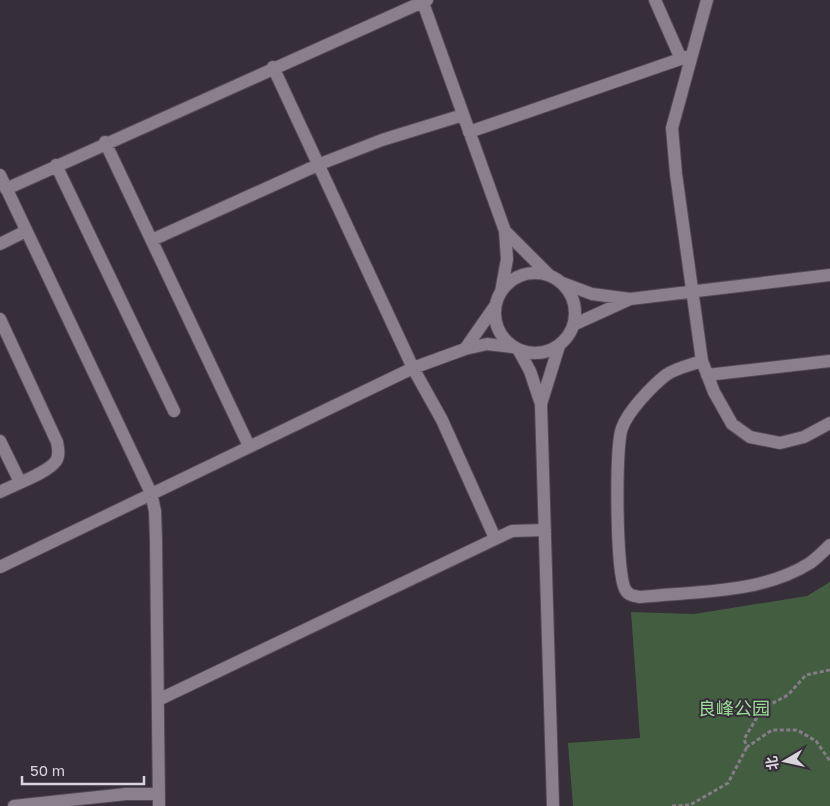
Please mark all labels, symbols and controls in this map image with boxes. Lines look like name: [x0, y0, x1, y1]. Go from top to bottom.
park label: 良峰公园: [698, 697, 770, 719]
north arrow: [760, 736, 810, 786]
scale bar: [22, 754, 145, 786]
text: 北: [762, 755, 781, 771]
text: 50 m: [30, 761, 65, 779]

